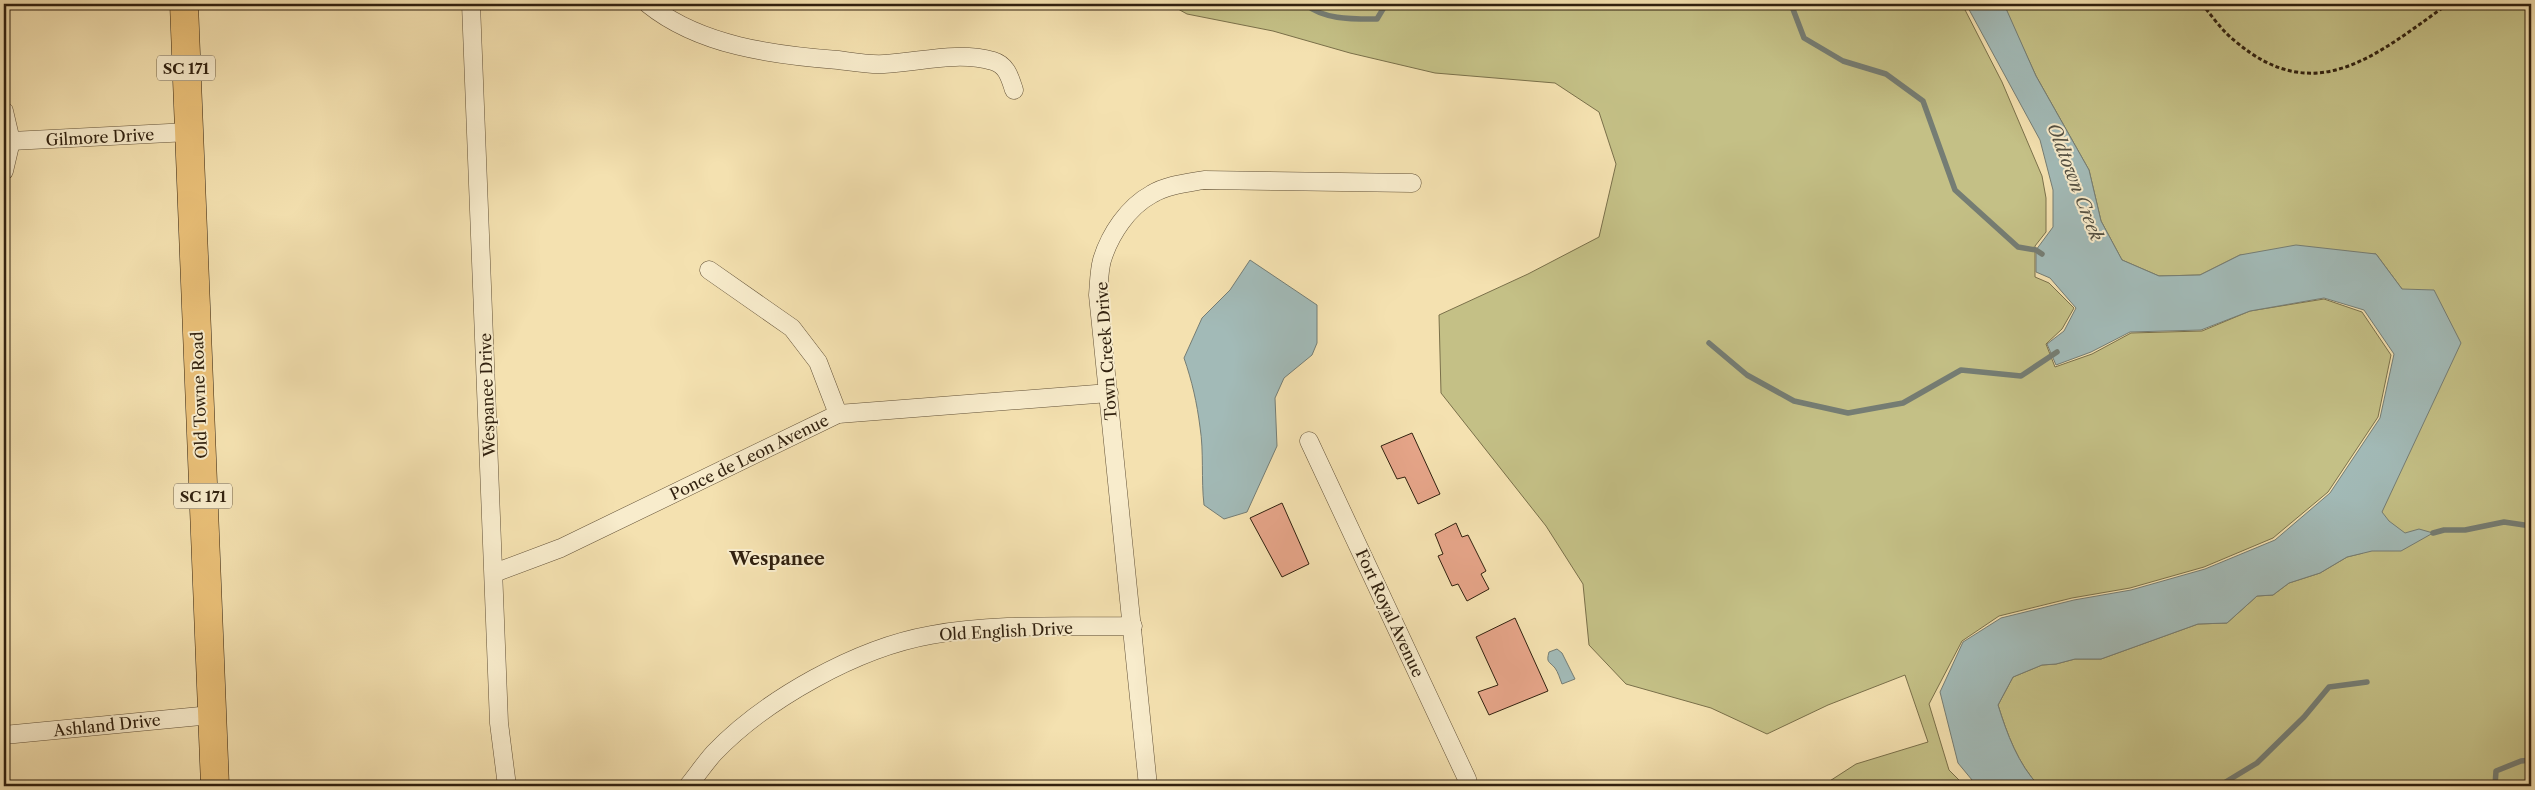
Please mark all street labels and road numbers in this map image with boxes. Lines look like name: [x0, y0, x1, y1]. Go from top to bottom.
road number: SC 171: [157, 56, 215, 80]
street label: Gilmore Drive: [45, 124, 155, 150]
street label: Town Creek Drive: [1091, 281, 1121, 421]
street label: Old Towne Road: [187, 331, 211, 459]
street label: Wespanee Drive: [475, 333, 499, 458]
street label: Ponce de Leon Avenue: [666, 410, 832, 504]
road number: SC 171: [174, 484, 232, 508]
street label: Fort Royal Avenue: [1352, 546, 1429, 680]
street label: Old English Drive: [939, 618, 1073, 644]
street label: Ashland Drive: [51, 709, 162, 741]

